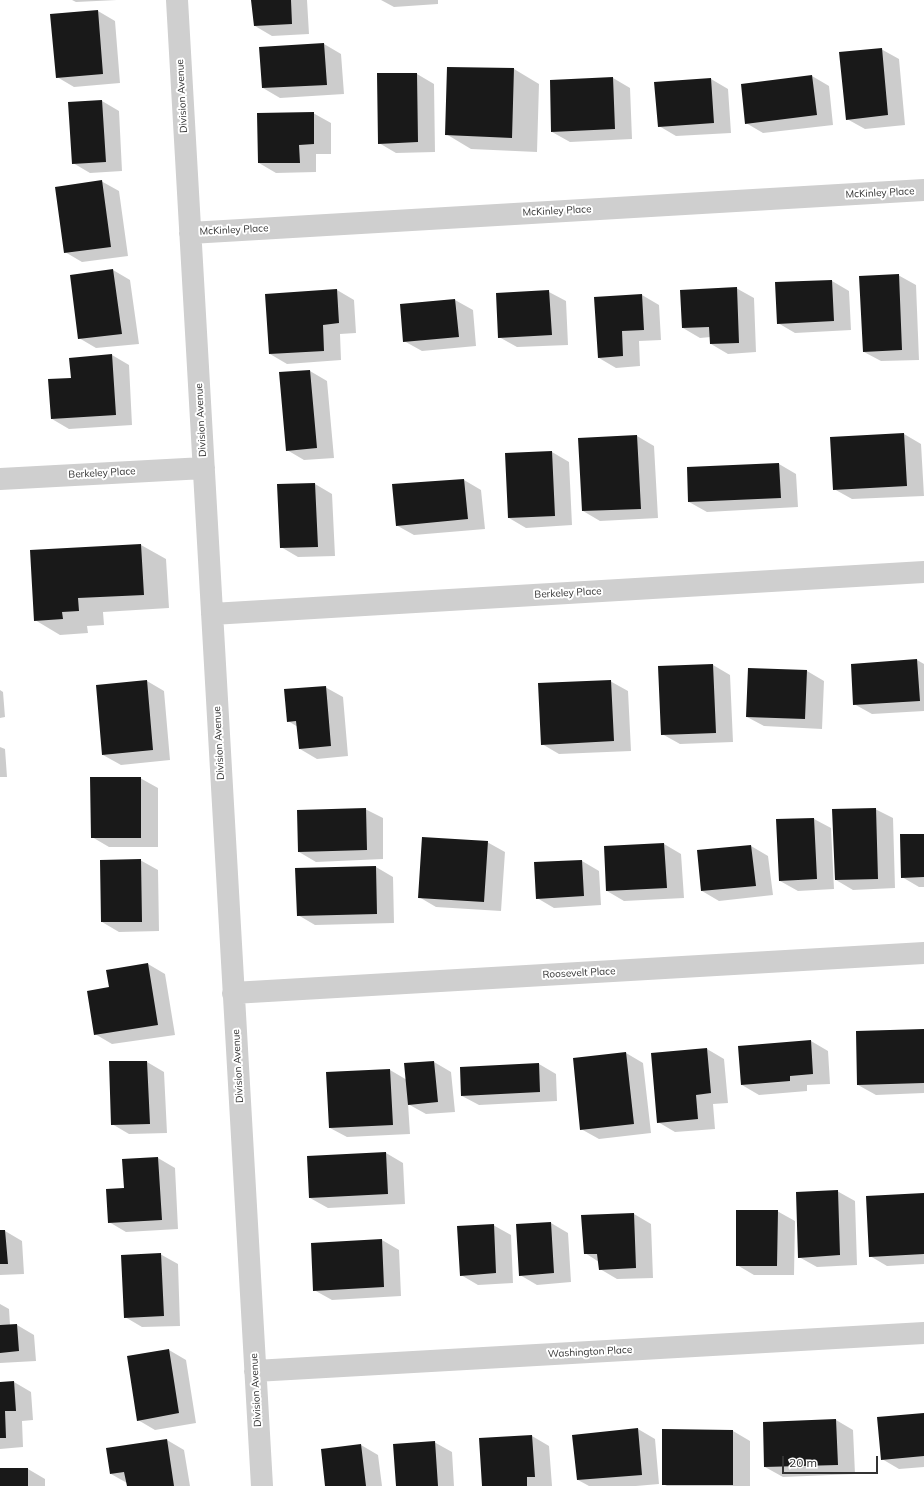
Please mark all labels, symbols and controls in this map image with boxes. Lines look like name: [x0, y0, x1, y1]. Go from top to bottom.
street label: Division Avenue: [174, 59, 190, 133]
street label: McKinley Place: [845, 185, 915, 201]
street label: McKinley Place: [522, 203, 592, 219]
street label: McKinley Place: [199, 222, 269, 238]
street label: Division Avenue: [193, 383, 209, 457]
street label: Berkeley Place: [68, 465, 136, 481]
street label: Berkeley Place: [534, 585, 602, 601]
street label: Division Avenue: [211, 706, 227, 780]
street label: Roosevelt Place: [542, 965, 616, 981]
street label: Division Avenue: [230, 1029, 246, 1103]
street label: Washington Place: [548, 1344, 632, 1360]
street label: Division Avenue: [248, 1353, 264, 1427]
scale bar: [784, 1448, 880, 1474]
text: 20 m: [789, 1455, 817, 1470]

